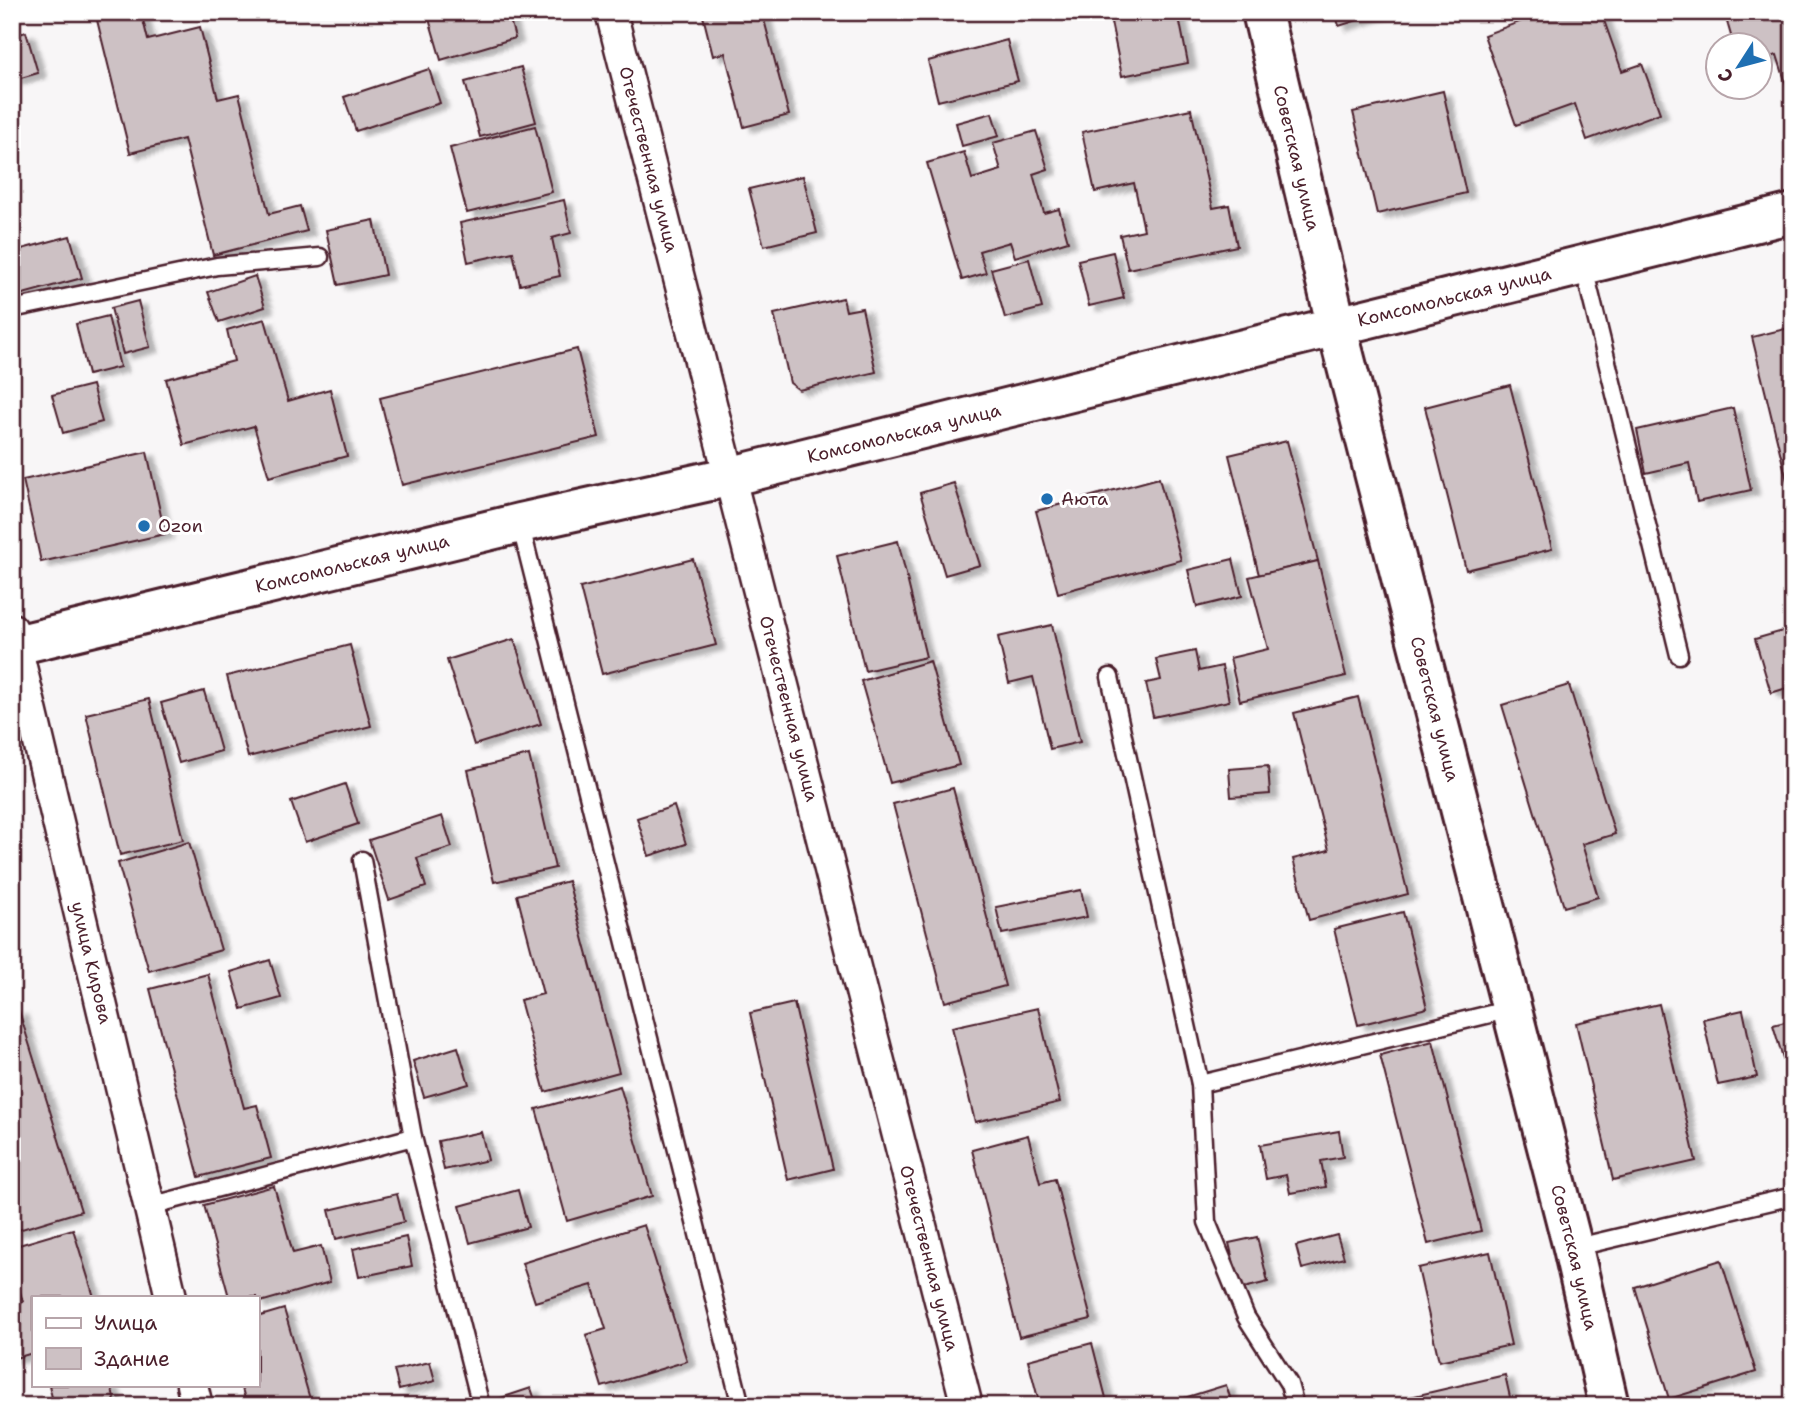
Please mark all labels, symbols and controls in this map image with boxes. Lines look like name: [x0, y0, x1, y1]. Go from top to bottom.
north arrow: [1703, 32, 1773, 102]
street label: Отечественная улица: [613, 64, 684, 255]
text: С: [1712, 64, 1739, 88]
street label: Советская улица: [1268, 83, 1325, 233]
street label: Комсомольская улица: [1355, 261, 1554, 333]
street label: Комсомольская улица: [805, 398, 1003, 469]
place label: Аюта: [1061, 487, 1108, 511]
marker: Аюта: [1039, 491, 1055, 507]
place label: Ozon: [158, 514, 203, 538]
marker: Ozon: [136, 518, 152, 534]
street label: Комсомольская улица: [253, 529, 452, 599]
street label: Отечественная улица: [754, 613, 824, 804]
street label: Советская улица: [1405, 634, 1465, 784]
street label: улица Кирова: [65, 899, 118, 1026]
street label: Отечественная улица: [894, 1162, 964, 1354]
street label: Советская улица: [1545, 1182, 1603, 1333]
legend: [32, 1296, 259, 1386]
text: Улица: [94, 1309, 157, 1337]
text: Здание: [94, 1345, 170, 1373]

